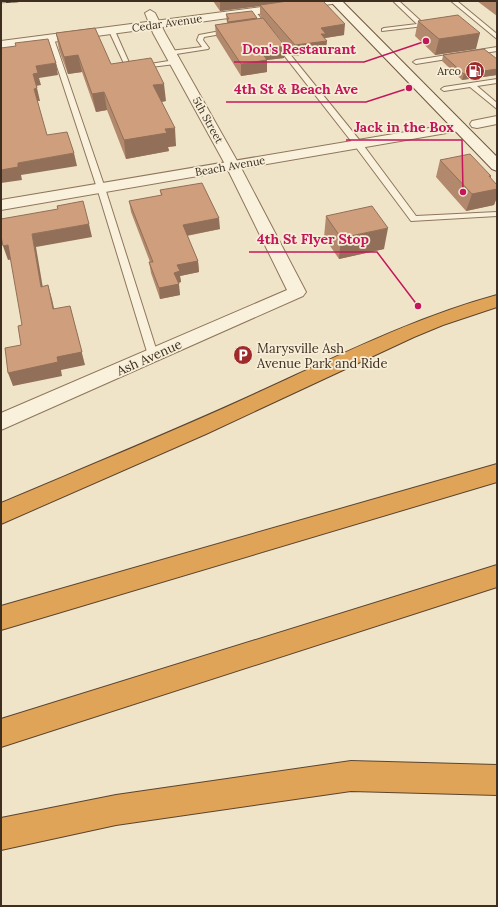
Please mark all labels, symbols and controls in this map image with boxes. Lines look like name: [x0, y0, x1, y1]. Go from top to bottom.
street label: Cedar Avenue: [131, 11, 203, 35]
callout: Don's Restaurant: [234, 36, 364, 62]
text: Don's Restaurant: [242, 40, 356, 58]
fuel station icon: Arco: [464, 60, 486, 82]
place label: Arco: [436, 64, 461, 78]
callout: 4th St & Beach Ave: [226, 76, 366, 102]
text: 4th St & Beach Ave: [234, 80, 358, 98]
street label: 5th Street: [190, 94, 227, 146]
callout: Jack in the Box: [346, 114, 462, 140]
text: Jack in the Box: [354, 118, 454, 136]
street label: Beach Avenue: [194, 153, 266, 179]
callout: 4th St Flyer Stop: [249, 226, 377, 252]
text: 4th St Flyer Stop: [257, 230, 369, 248]
street label: Ash Avenue: [113, 336, 184, 380]
place label: Marysville Ash Avenue Park and Ride: [256, 340, 387, 372]
parking icon: Marysville Ash Avenue Park and Ride: [232, 344, 254, 366]

